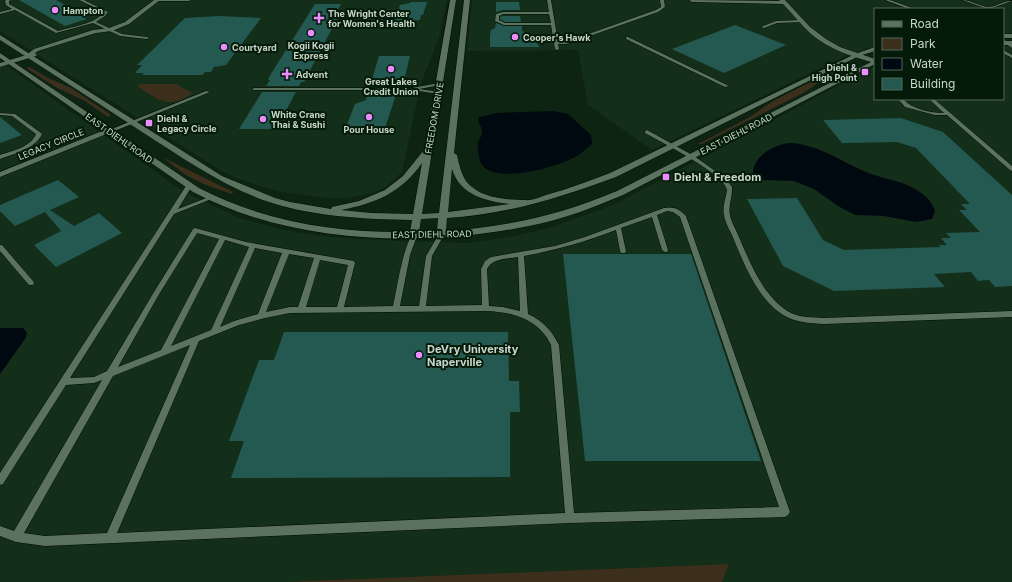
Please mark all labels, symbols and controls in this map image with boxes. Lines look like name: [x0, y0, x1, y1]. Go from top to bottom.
marker: Hampton: [50, 5, 60, 15]
place label: Hampton: [63, 5, 104, 16]
place label: The Wright Center for Women's Health: [328, 8, 416, 29]
legend: [874, 8, 1004, 100]
marker: The Wright Center for Women's Health: [313, 12, 325, 24]
text: Road: [910, 16, 939, 31]
marker: Kogii Kogii Express: [306, 28, 316, 38]
marker: Cooper's Hawk: [510, 32, 520, 42]
place label: Cooper's Hawk: [523, 32, 591, 43]
text: Park: [910, 36, 936, 51]
place label: Kogii Kogii Express: [288, 40, 334, 61]
marker: Courtyard: [219, 42, 229, 52]
place label: Courtyard: [232, 42, 277, 53]
text: Water: [910, 56, 944, 71]
place label: Diehl & High Point: [812, 62, 858, 83]
marker: Great Lakes Credit Union: [386, 64, 396, 74]
marker: Diehl & High Point: [860, 67, 870, 77]
marker: Advent: [281, 68, 293, 80]
place label: Advent: [296, 69, 328, 80]
place label: Great Lakes Credit Union: [364, 76, 419, 97]
text: Building: [910, 76, 955, 91]
street label: FREEDOM DRIVE: [422, 81, 446, 155]
place label: White Crane Thai & Sushi: [271, 109, 326, 130]
street label: EAST DIEHL ROAD: [83, 111, 155, 165]
street label: EAST DIEHL ROAD: [698, 111, 774, 157]
marker: Pour House: [364, 112, 374, 122]
place label: Diehl & Legacy Circle: [157, 113, 217, 134]
marker: White Crane Thai & Sushi: [258, 114, 268, 124]
marker: Diehl & Legacy Circle: [144, 118, 154, 128]
place label: Pour House: [344, 124, 395, 135]
street label: LEGACY CIRCLE: [16, 126, 86, 162]
place label: Diehl & Freedom: [674, 170, 761, 184]
marker: Diehl & Freedom: [661, 172, 671, 182]
street label: EAST DIEHL ROAD: [392, 228, 472, 240]
place label: DeVry University Naperville: [427, 342, 519, 369]
marker: DeVry University Naperville: [414, 350, 424, 360]

